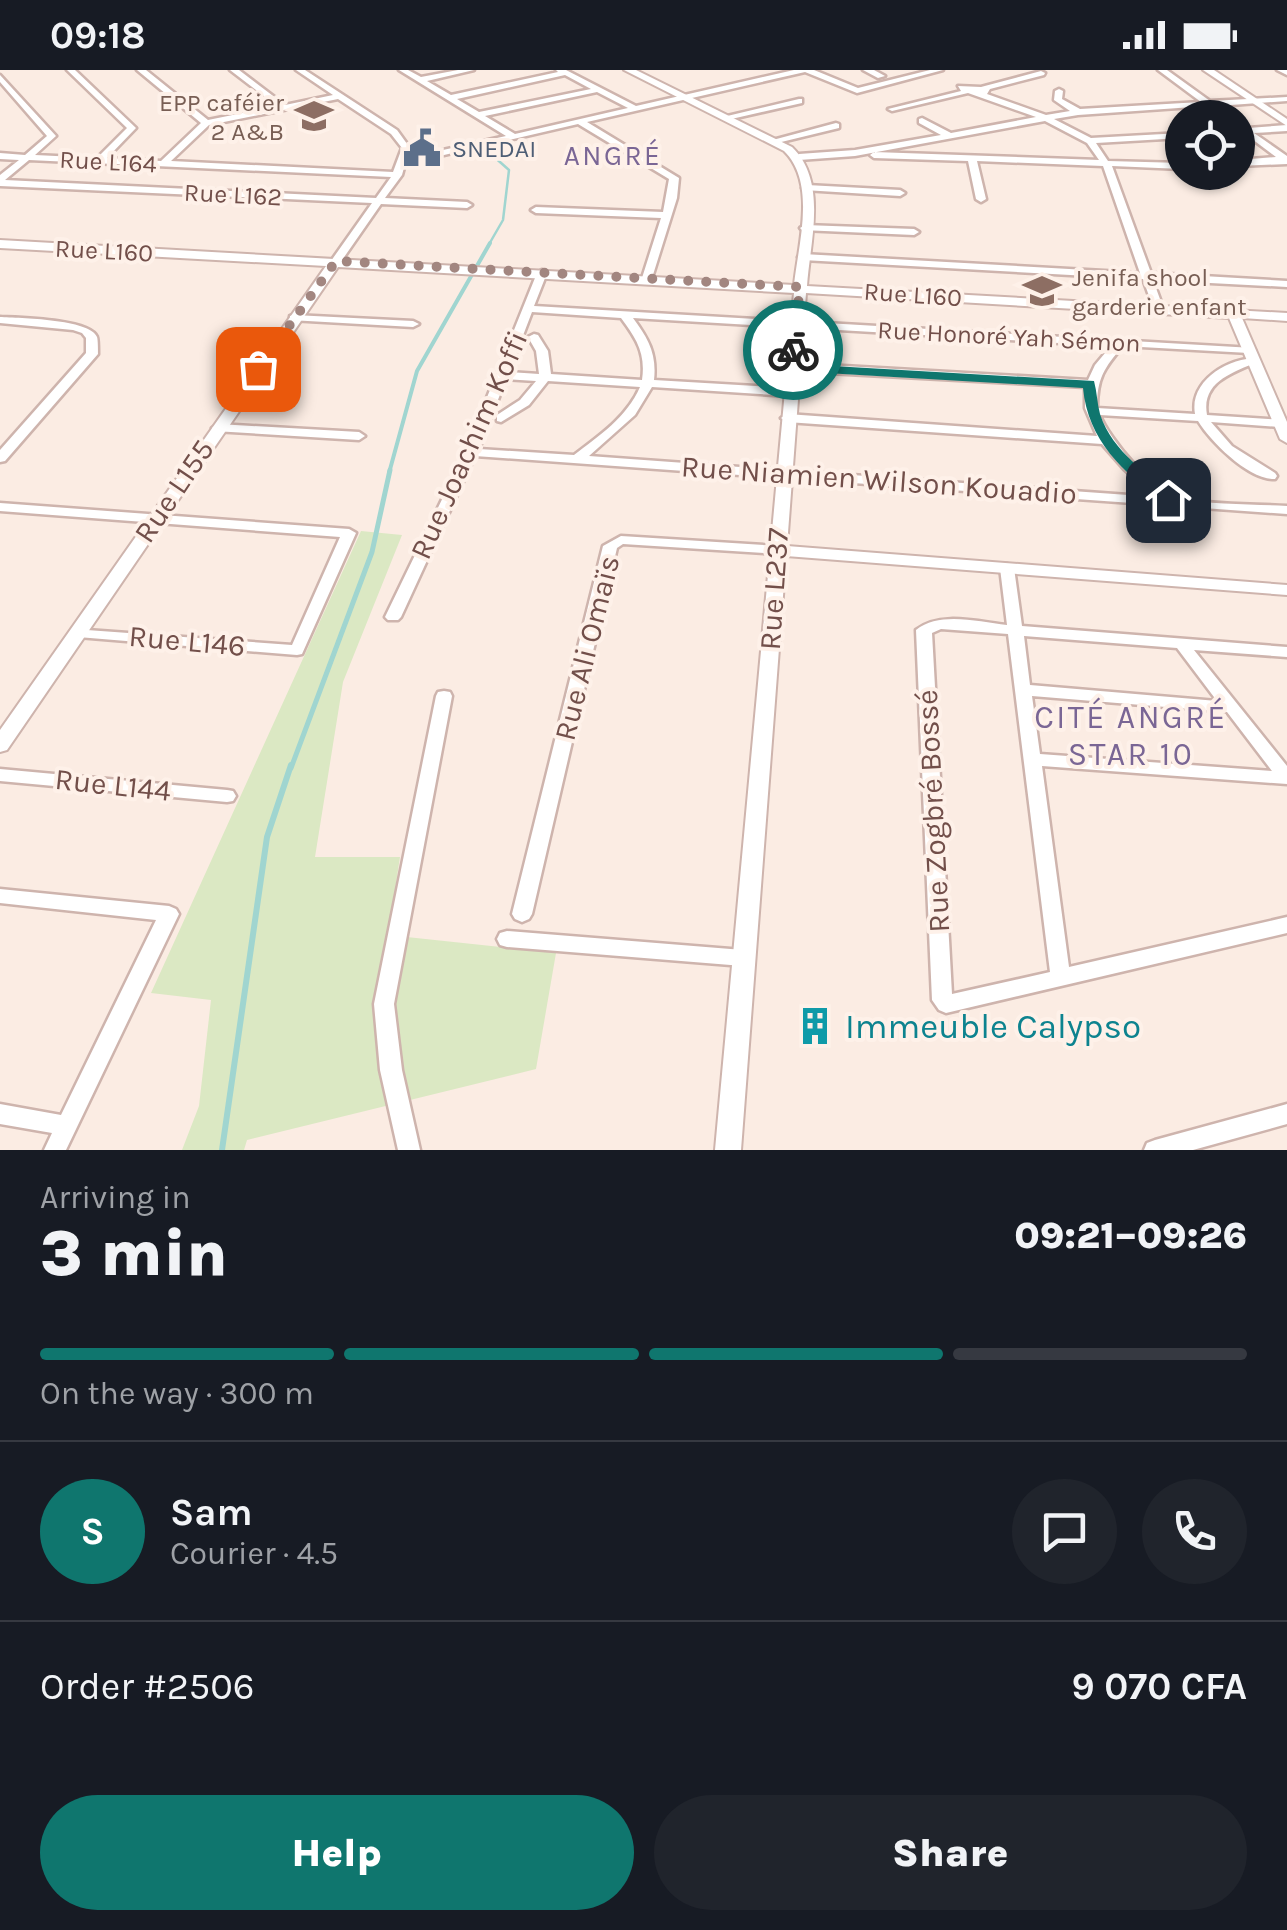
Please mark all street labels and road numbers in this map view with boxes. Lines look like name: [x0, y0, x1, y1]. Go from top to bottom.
street label: Rue L164: [59, 144, 157, 179]
street label: Rue L162: [183, 177, 283, 212]
street label: Rue L160: [54, 233, 154, 268]
street label: Rue L160: [863, 277, 963, 312]
street label: Rue Honoré Yah Sémon: [877, 315, 1141, 358]
street label: Rue Joachim Koffi: [403, 325, 535, 565]
street label: Rue L155: [126, 432, 222, 550]
street label: Rue Niamien Wilson Kouadio: [680, 448, 1078, 512]
street label: Rue L237: [752, 527, 796, 651]
street label: Rue Ali Omaïs: [547, 552, 627, 744]
street label: Rue L146: [127, 618, 247, 664]
street label: Rue Zogbré Bossé: [909, 689, 957, 933]
street label: Rue L144: [53, 761, 173, 809]

